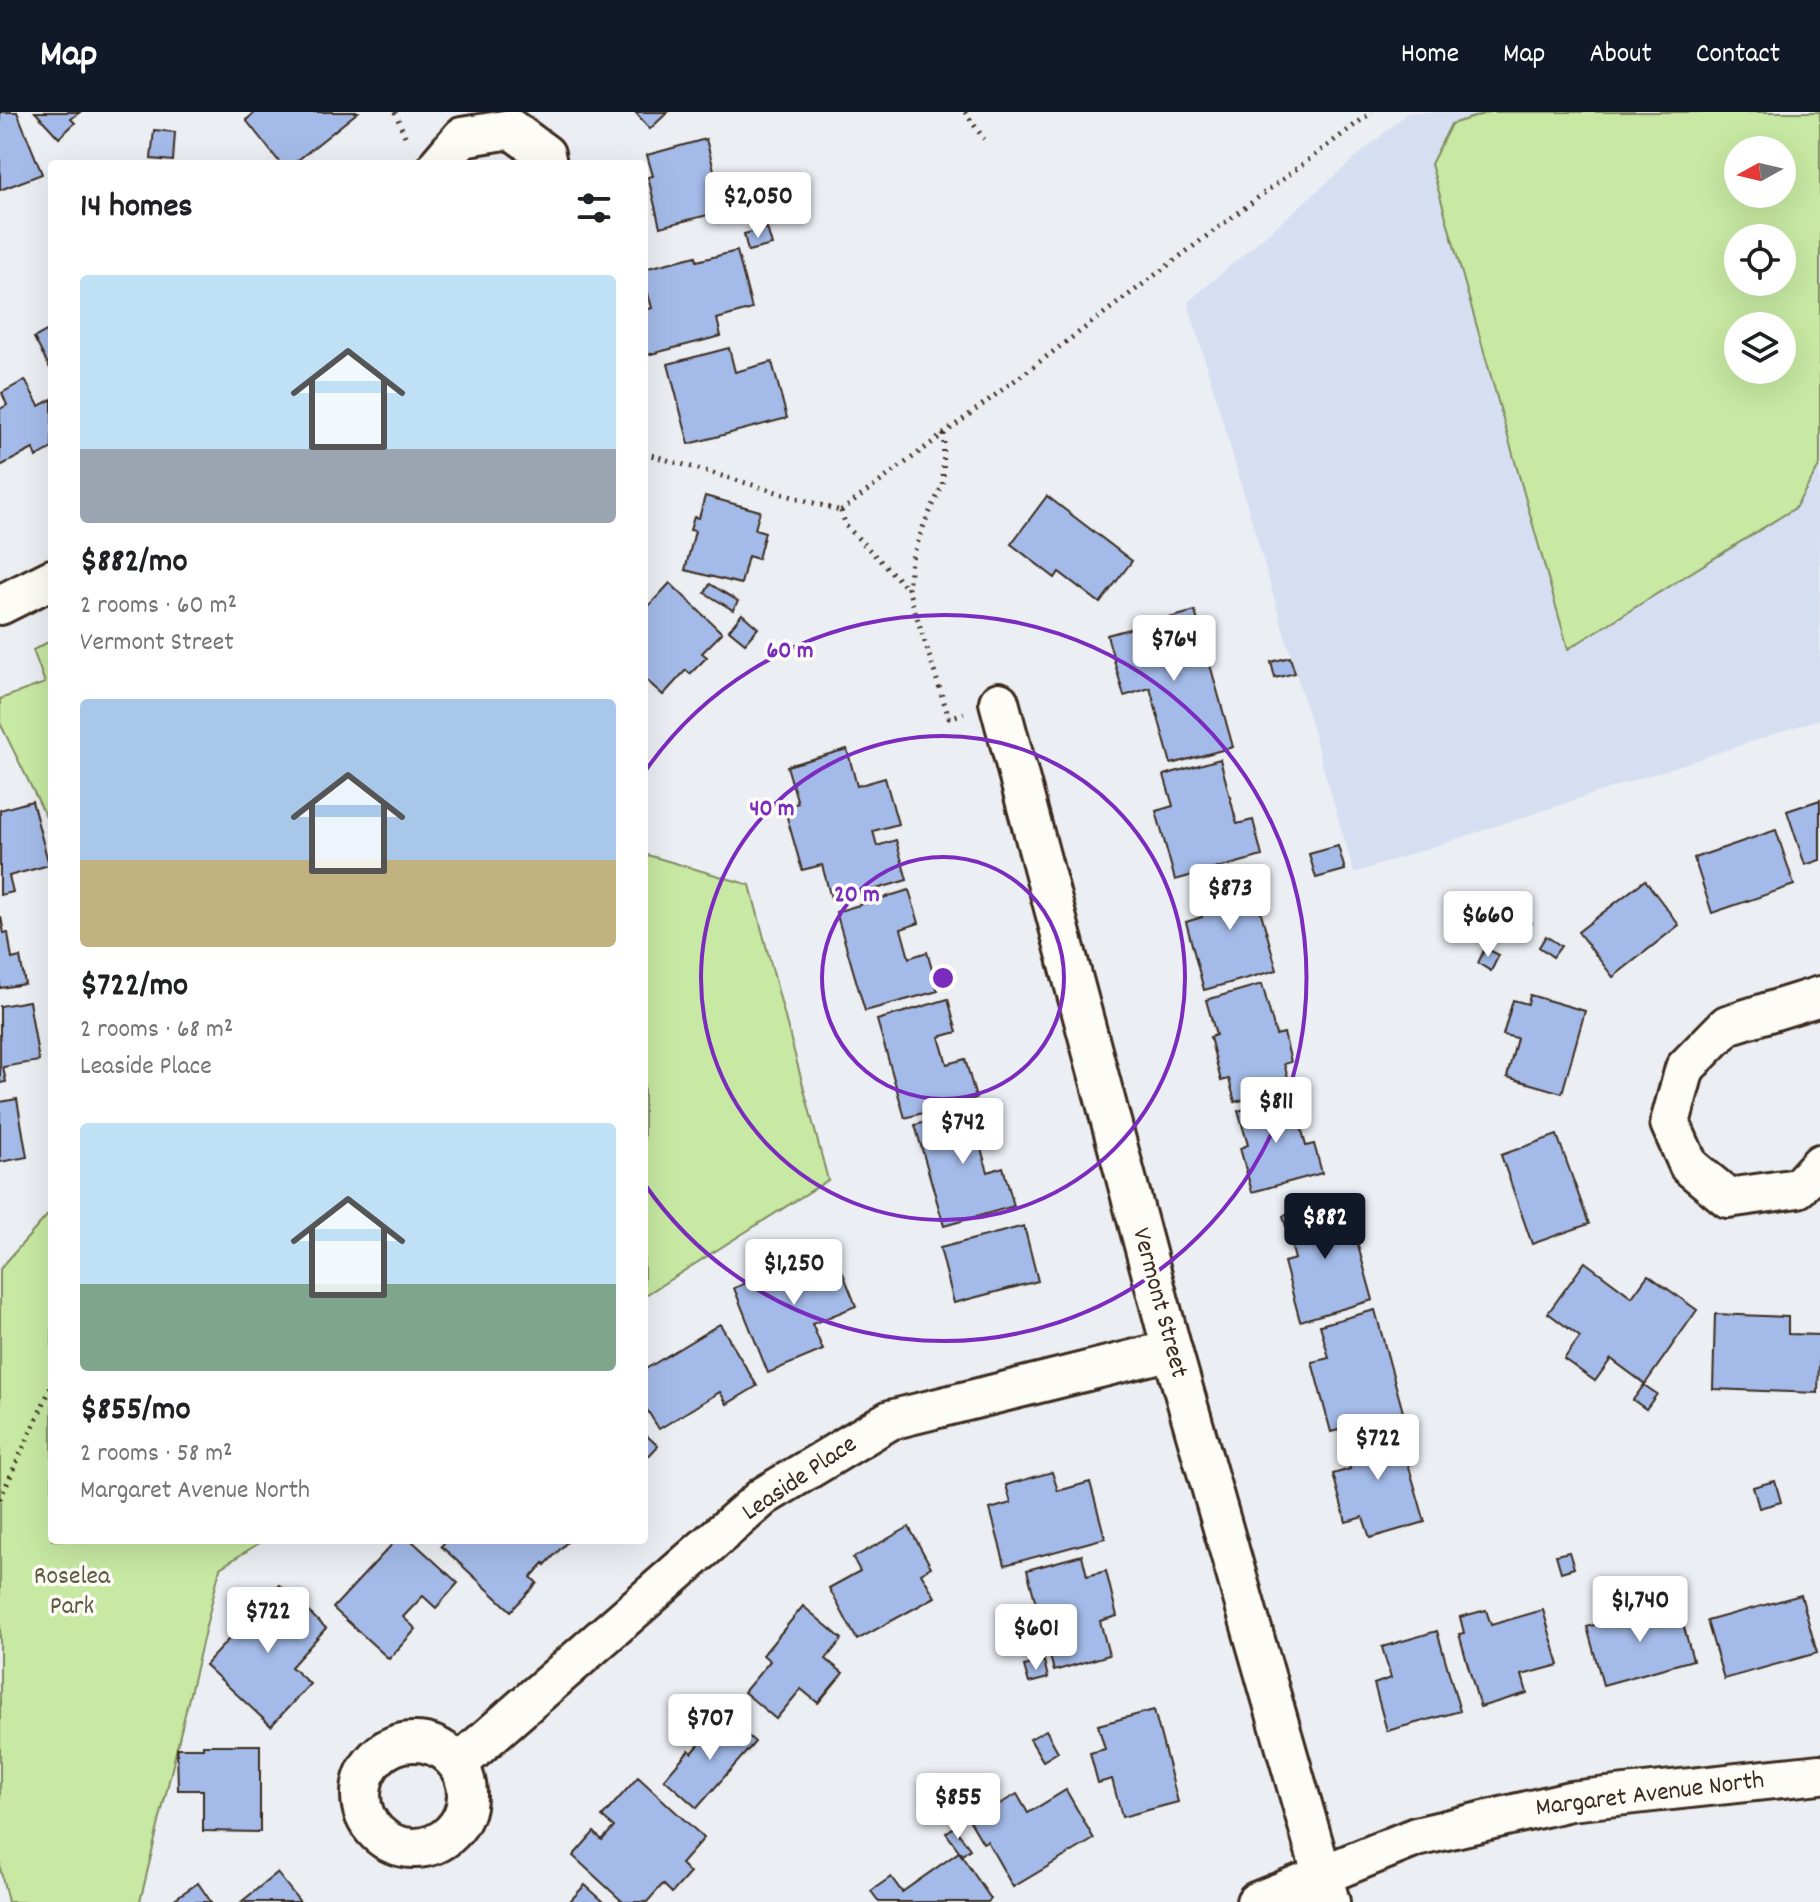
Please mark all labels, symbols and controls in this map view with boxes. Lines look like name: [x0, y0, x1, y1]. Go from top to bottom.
text: Map: [40, 29, 98, 84]
text: Home: [1401, 36, 1459, 76]
text: Map: [1503, 36, 1545, 76]
text: About: [1589, 36, 1652, 76]
text: Contact: [1696, 36, 1780, 76]
north arrow: [1724, 136, 1796, 208]
map controls: [1724, 136, 1796, 384]
pin: $2,050: [693, 172, 823, 240]
text: $2,050: [723, 179, 793, 216]
text: 14 homes: [80, 184, 193, 233]
icon: filters: [572, 186, 616, 230]
button: locate: [1724, 224, 1796, 296]
button: layers: [1724, 312, 1796, 384]
icon: home: [276, 327, 420, 471]
text: $882/mo: [80, 539, 188, 588]
text: 2 rooms · 60 m²: [80, 588, 237, 625]
pin: $764: [1127, 615, 1221, 683]
text: $764: [1151, 622, 1197, 659]
text: Vermont Street: [80, 625, 234, 662]
text: 60 m: [767, 635, 813, 669]
icon: home: [276, 751, 420, 895]
text: 40 m: [749, 793, 795, 827]
pin: $873: [1183, 864, 1277, 932]
text: $873: [1207, 871, 1253, 908]
text: 20 m: [834, 879, 880, 913]
pin: $660: [1441, 891, 1535, 959]
text: $660: [1462, 898, 1514, 935]
text: $722/mo: [80, 963, 188, 1012]
centre of rings: [929, 964, 957, 992]
text: 2 rooms · 68 m²: [80, 1012, 233, 1049]
text: Leaside Place: [80, 1049, 212, 1086]
pin: $811: [1229, 1077, 1323, 1145]
text: $811: [1259, 1084, 1294, 1121]
pin: $742: [916, 1098, 1010, 1166]
text: $742: [940, 1105, 986, 1142]
icon: home: [276, 1175, 420, 1319]
pin: $882: [1278, 1193, 1372, 1261]
text: $882: [1302, 1200, 1348, 1237]
street label: Vermont Street: [1121, 1224, 1197, 1382]
pin: $1,250: [729, 1239, 859, 1307]
text: $1,250: [763, 1246, 825, 1283]
text: $855/mo: [80, 1387, 191, 1436]
pin: $722: [1331, 1414, 1425, 1482]
text: $722: [1355, 1421, 1401, 1458]
street label: Leaside Place: [735, 1427, 865, 1531]
text: 2 rooms · 58 m²: [80, 1436, 233, 1473]
text: Margaret Avenue North: [80, 1473, 310, 1510]
park label: Roselea Park: [34, 1559, 111, 1626]
pin: $1,740: [1575, 1576, 1705, 1644]
text: $1,740: [1611, 1583, 1669, 1620]
pin: $722: [221, 1587, 315, 1655]
text: $722: [245, 1594, 291, 1631]
pin: $601: [989, 1604, 1083, 1672]
text: $601: [1013, 1611, 1059, 1648]
pin: $707: [663, 1694, 757, 1762]
text: $707: [686, 1701, 734, 1738]
street label: Margaret Avenue North: [1534, 1763, 1766, 1827]
pin: $855: [911, 1773, 1005, 1841]
text: $855: [934, 1780, 982, 1817]

